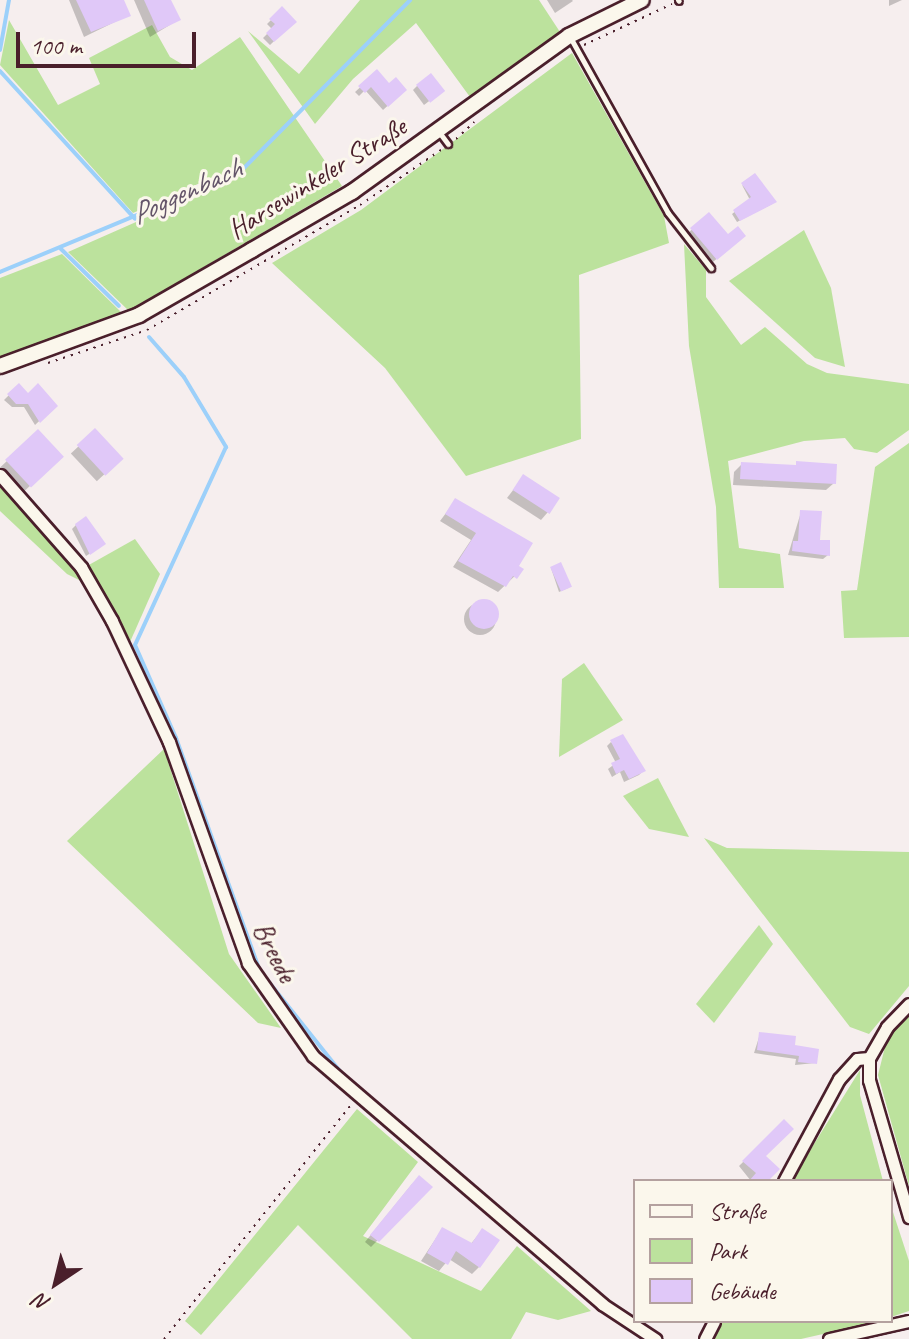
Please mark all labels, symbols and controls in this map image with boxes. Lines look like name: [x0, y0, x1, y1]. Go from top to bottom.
scale bar: [20, 16, 200, 66]
text: 100 m: [30, 31, 82, 61]
street label: Harsewinkeler Straße: [221, 109, 413, 247]
water label: Poggenbach: [125, 150, 247, 232]
street label: Breede: [246, 916, 304, 988]
legend: [633, 1179, 893, 1323]
text: Straße: [709, 1196, 766, 1226]
text: Park: [709, 1236, 747, 1266]
north arrow: [16, 1243, 96, 1323]
text: Gebäude: [709, 1276, 776, 1306]
text: N: [29, 1287, 56, 1318]

